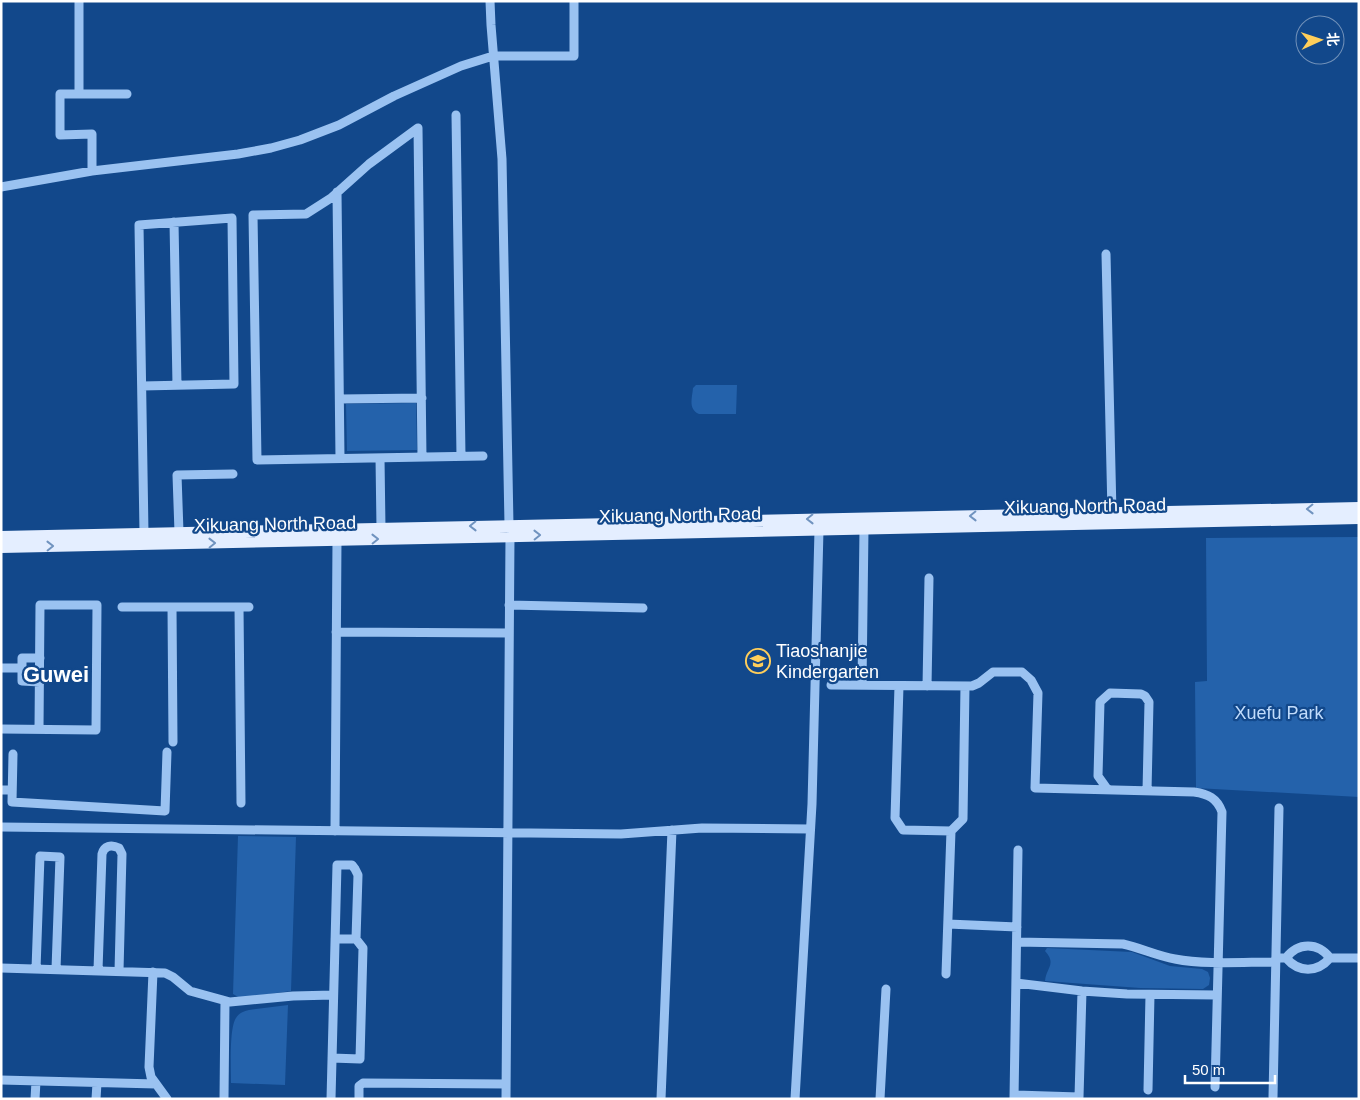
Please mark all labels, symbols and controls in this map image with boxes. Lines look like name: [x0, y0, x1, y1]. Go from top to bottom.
north arrow: [1295, 15, 1345, 65]
text: 北: [1325, 32, 1341, 47]
street label: Xikuang North Road: [1004, 495, 1166, 517]
one-way arrow: [1306, 503, 1314, 514]
street label: Xikuang North Road: [599, 504, 761, 526]
one-way arrow: [968, 510, 976, 521]
street label: Xikuang North Road: [194, 513, 356, 535]
one-way arrow: [806, 514, 814, 524]
one-way arrow: [468, 521, 476, 531]
one-way arrow: [534, 530, 542, 541]
one-way arrow: [372, 534, 379, 544]
one-way arrow: [209, 537, 217, 548]
one-way arrow: [46, 541, 54, 551]
place label: Tiaoshanjie Kindergarten: [776, 641, 879, 682]
school or university icon: Tiaoshanjie Kindergarten: [745, 648, 771, 674]
district label: Guwei: [23, 662, 89, 687]
park label: Xuefu Park: [1234, 703, 1325, 723]
scale bar: [1185, 1052, 1275, 1084]
text: 50 m: [1192, 1061, 1225, 1078]

